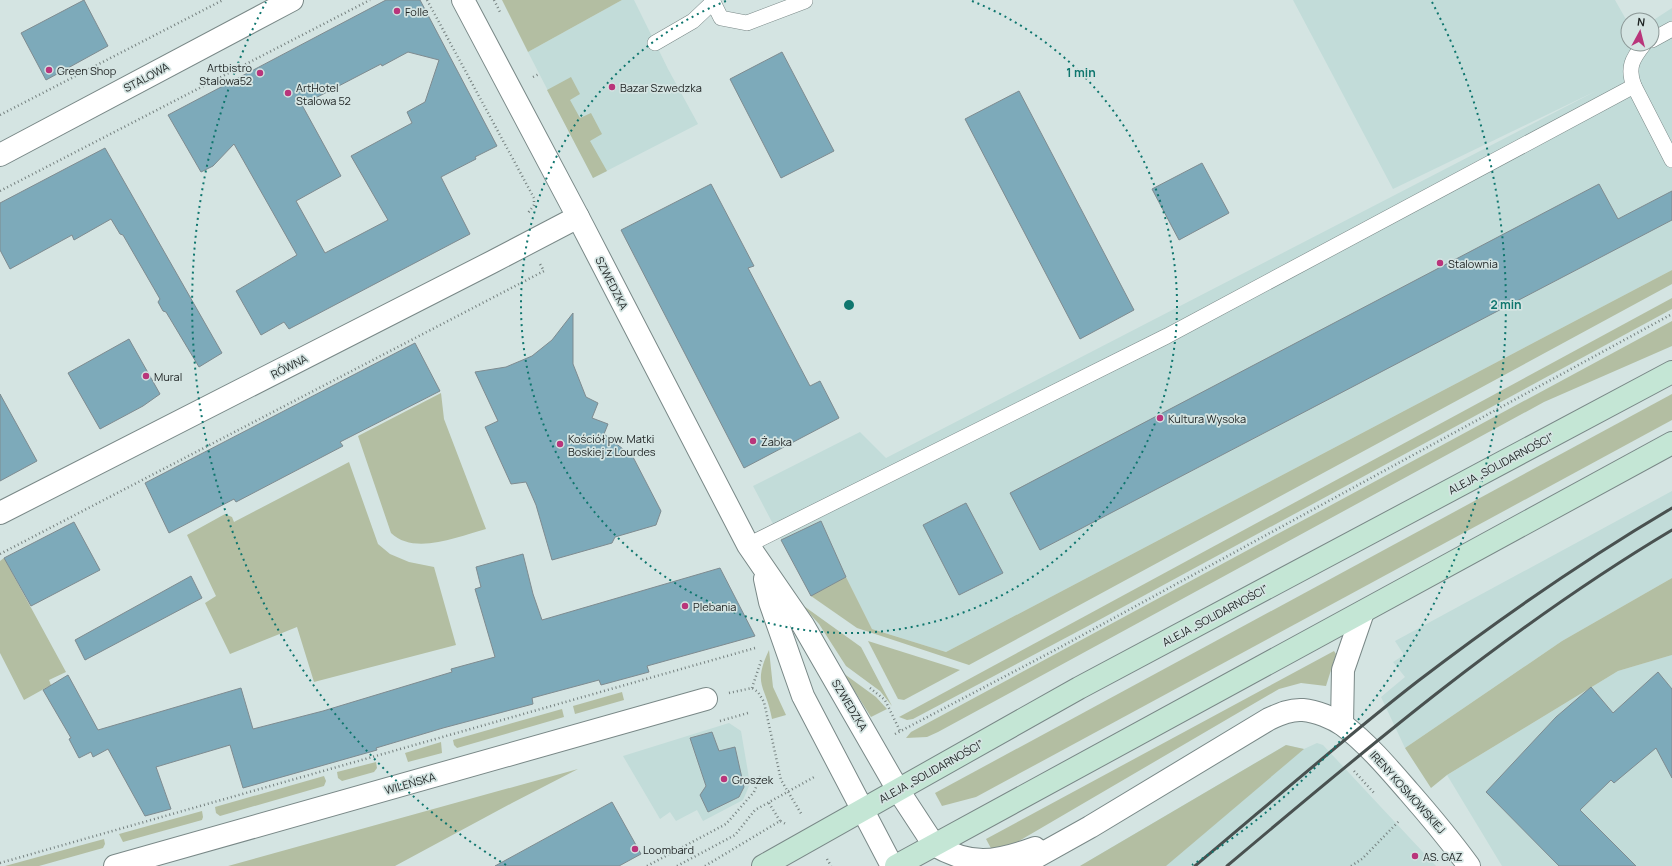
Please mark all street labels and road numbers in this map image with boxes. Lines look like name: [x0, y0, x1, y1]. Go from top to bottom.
street label: STALOWA: [121, 59, 171, 95]
street label: SZWEDZKA: [592, 254, 632, 312]
street label: RÓWNA: [268, 350, 310, 382]
street label: ALEJA „SOLIDARNOŚCI”: [1445, 429, 1557, 497]
street label: ALEJA „SOLIDARNOŚCI”: [1159, 581, 1271, 649]
street label: SZWEDZKA: [829, 676, 871, 734]
street label: ALEJA „SOLIDARNOŚCI”: [876, 736, 986, 806]
street label: IRENY KOSMOWSKIEJ: [1367, 747, 1449, 837]
street label: WILEŃSKA: [383, 769, 437, 797]

